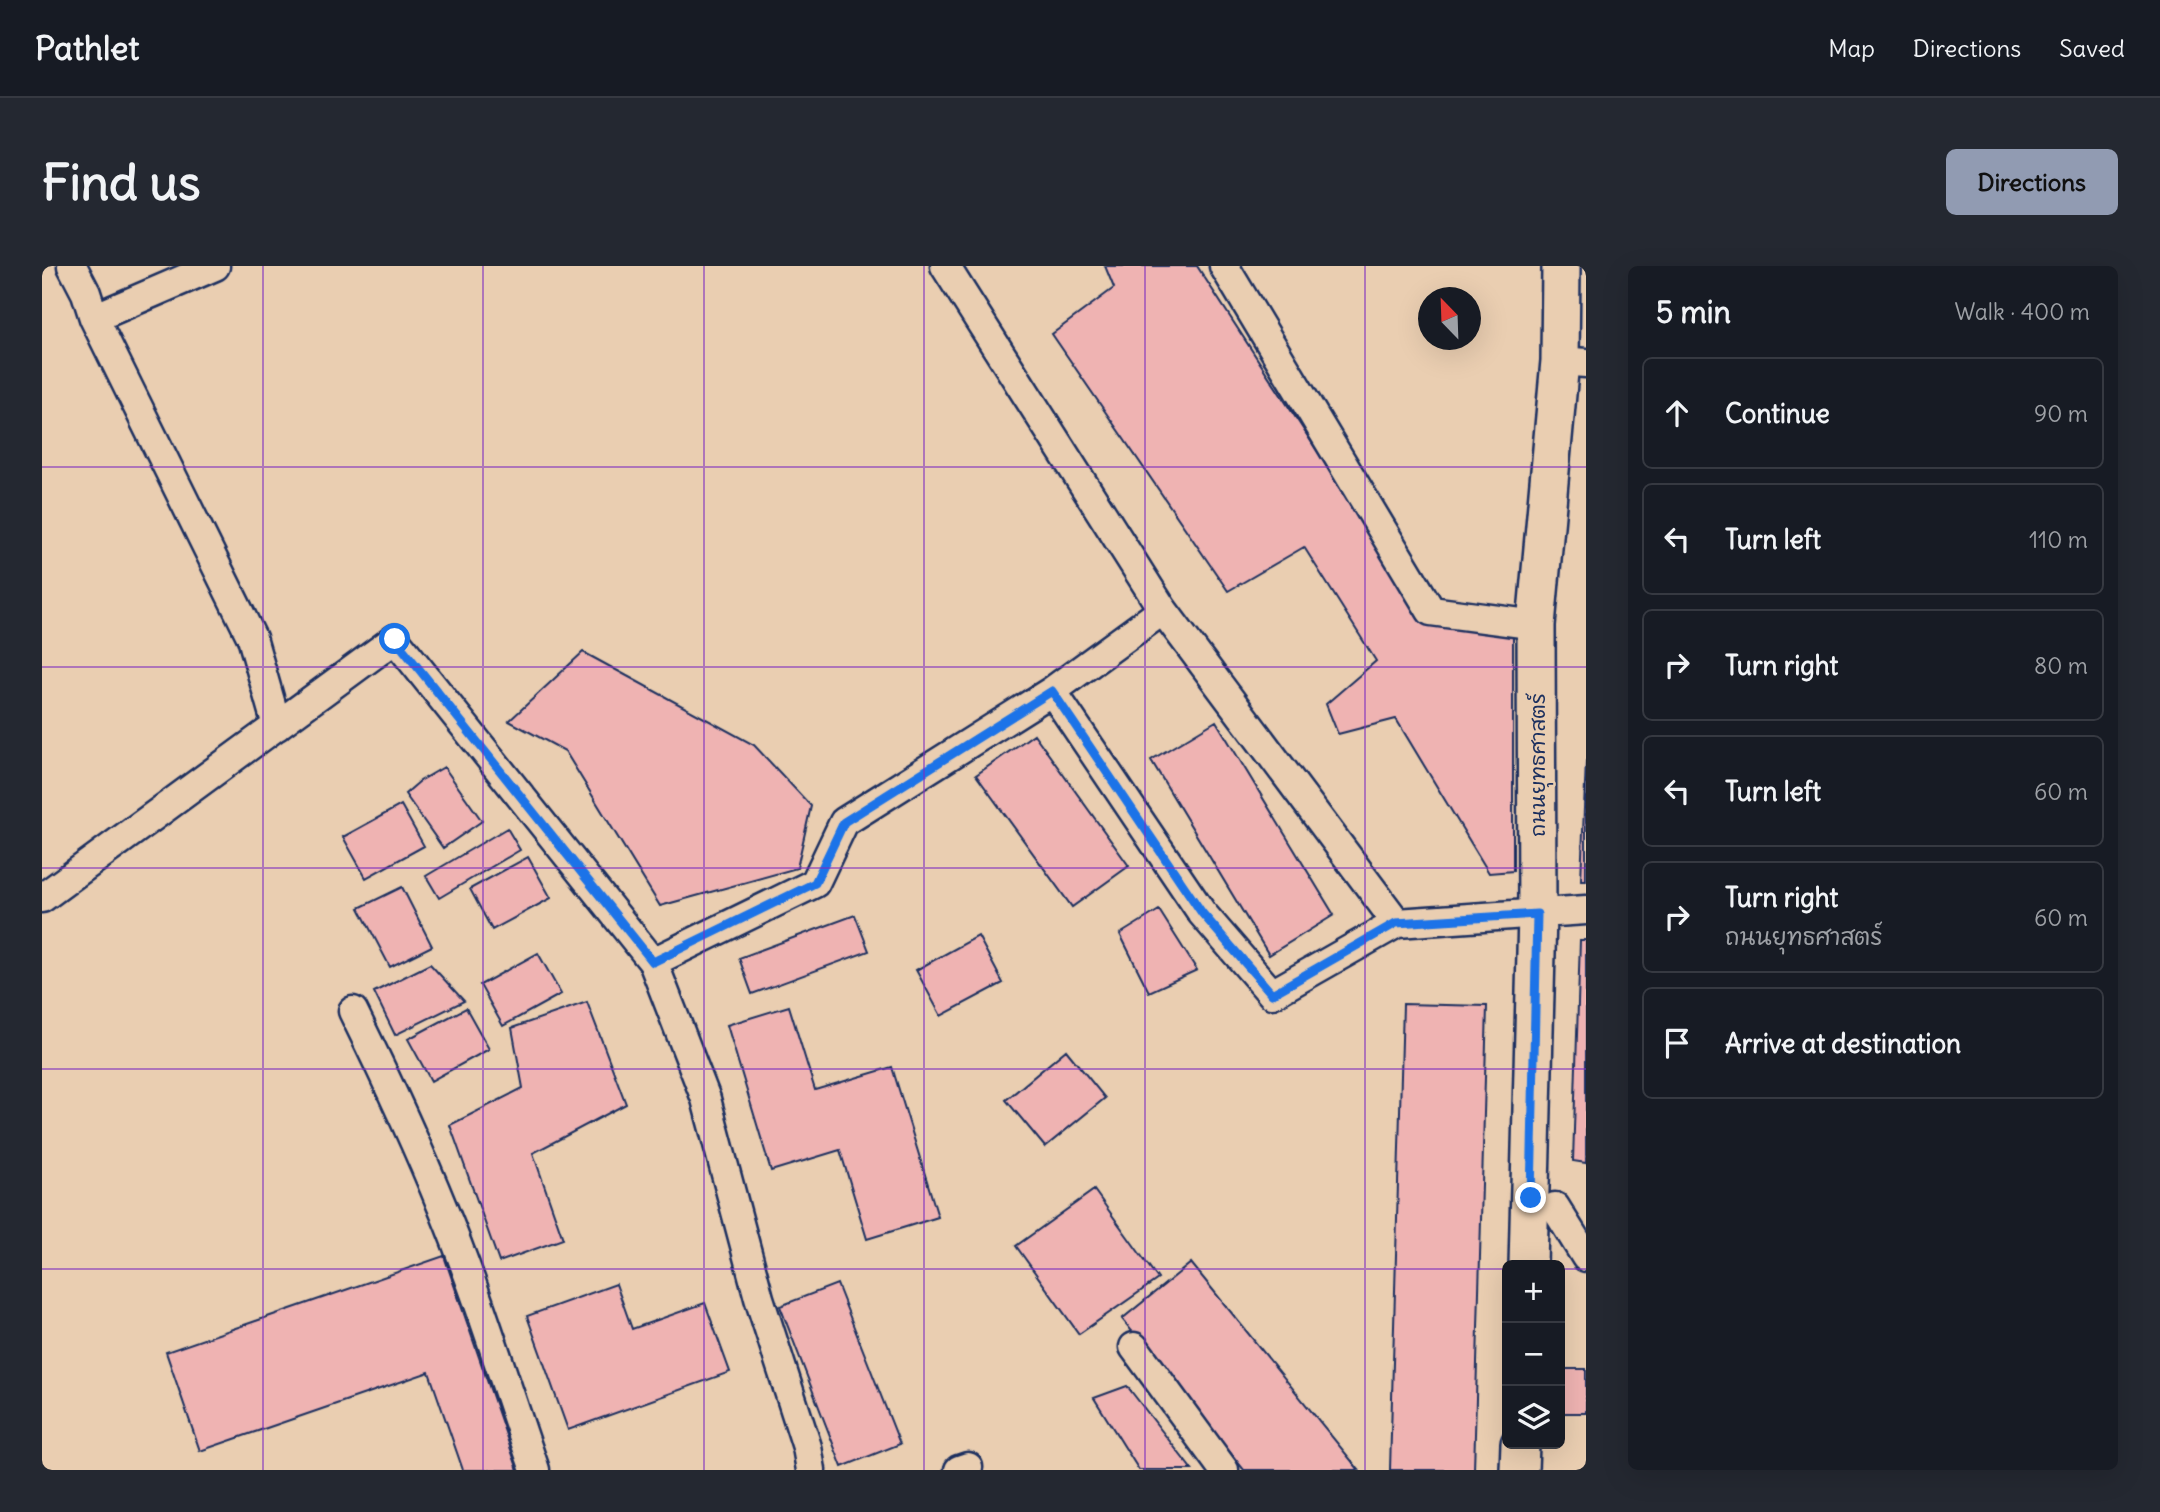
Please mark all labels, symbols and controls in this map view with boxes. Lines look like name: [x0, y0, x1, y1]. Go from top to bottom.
text: Pathlet: [35, 27, 139, 69]
text: Map: [1828, 33, 1875, 63]
text: Directions: [1913, 33, 2021, 63]
text: Saved: [2059, 33, 2125, 63]
button: Directions: [1946, 149, 2118, 215]
text: Find us: [42, 152, 200, 213]
north arrow: [1418, 287, 1481, 350]
text: 5 min: [1656, 293, 1731, 331]
text: Walk · 400 m: [1955, 297, 2090, 326]
icon: ahead: [1658, 394, 1696, 432]
text: Continue: [1725, 397, 1830, 430]
text: 90 m: [2034, 399, 2088, 428]
icon: left: [1658, 520, 1696, 558]
text: Turn left: [1725, 523, 1821, 556]
text: 110 m: [2029, 525, 2088, 554]
route start: [379, 623, 410, 654]
icon: right: [1658, 646, 1696, 684]
text: Turn right: [1725, 649, 1838, 682]
text: 80 m: [2034, 651, 2088, 680]
street label: ถนนยุทธศาสตร์: [1524, 693, 1554, 837]
icon: left: [1658, 772, 1696, 810]
text: Turn left: [1725, 775, 1821, 808]
text: 60 m: [2034, 777, 2088, 806]
text: Turn right: [1725, 881, 1838, 914]
icon: right: [1658, 898, 1696, 936]
text: 60 m: [2034, 903, 2088, 932]
text: ถนนยุทธศาสตร์: [1725, 922, 1882, 951]
icon: arrive: [1658, 1024, 1696, 1062]
text: Arrive at destination: [1725, 1027, 1961, 1060]
route end: [1515, 1182, 1546, 1213]
map controls: [1502, 1260, 1565, 1449]
button: +: [1502, 1260, 1565, 1323]
button: −: [1502, 1323, 1565, 1386]
button: layers: [1502, 1386, 1565, 1449]

